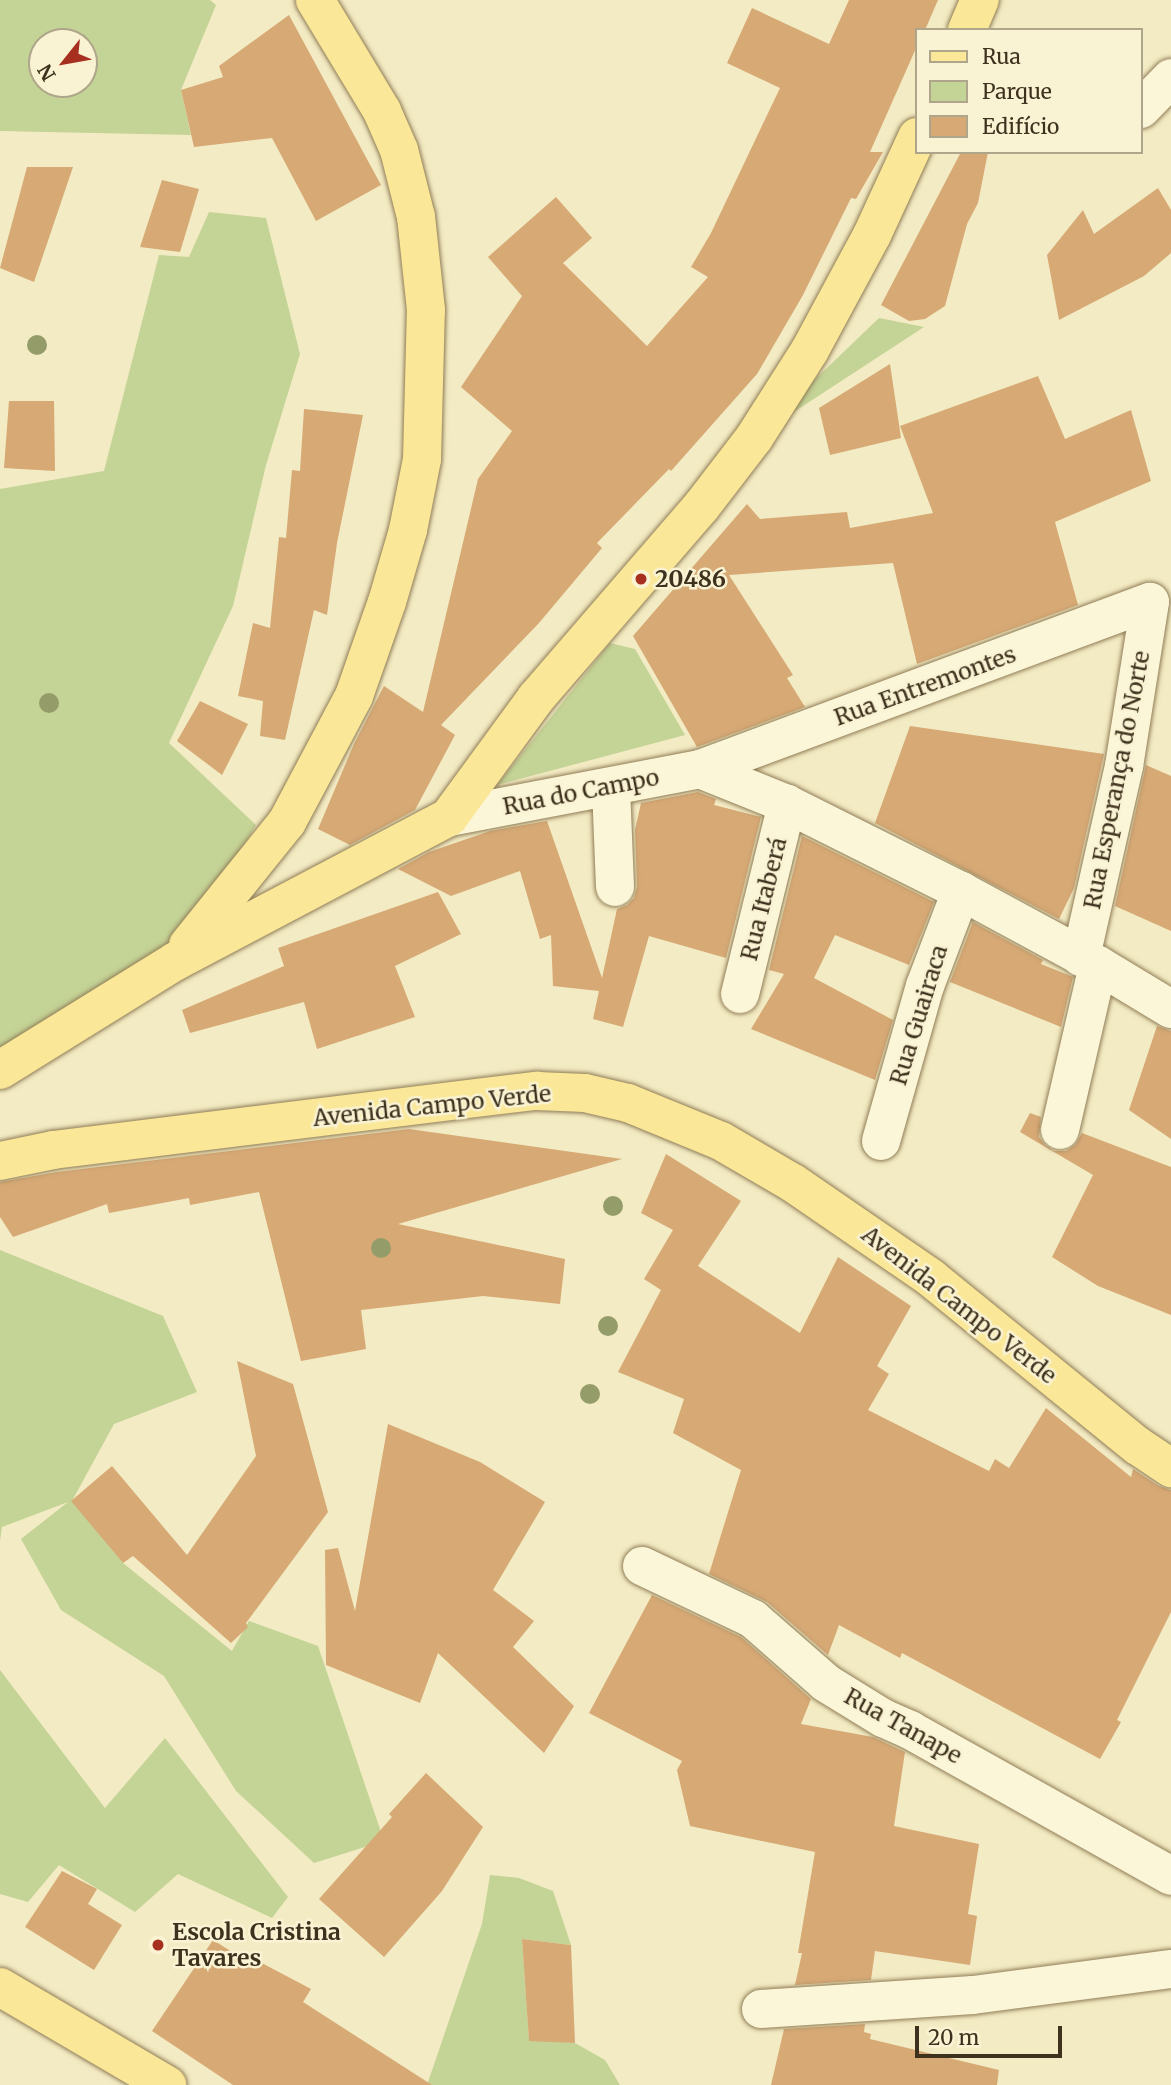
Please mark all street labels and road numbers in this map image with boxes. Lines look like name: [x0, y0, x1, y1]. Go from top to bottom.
street label: Rua Entremontes: [830, 640, 1020, 732]
street label: Rua Esperança do Norte: [1078, 649, 1156, 911]
street label: Rua do Campo: [500, 763, 662, 821]
street label: Rua Itaberá: [735, 835, 793, 963]
street label: Rua Guairaca: [885, 942, 953, 1088]
street label: Avenida Campo Verde: [312, 1080, 552, 1132]
street label: Avenida Campo Verde: [856, 1220, 1062, 1390]
street label: Rua Tanape: [839, 1682, 967, 1770]

